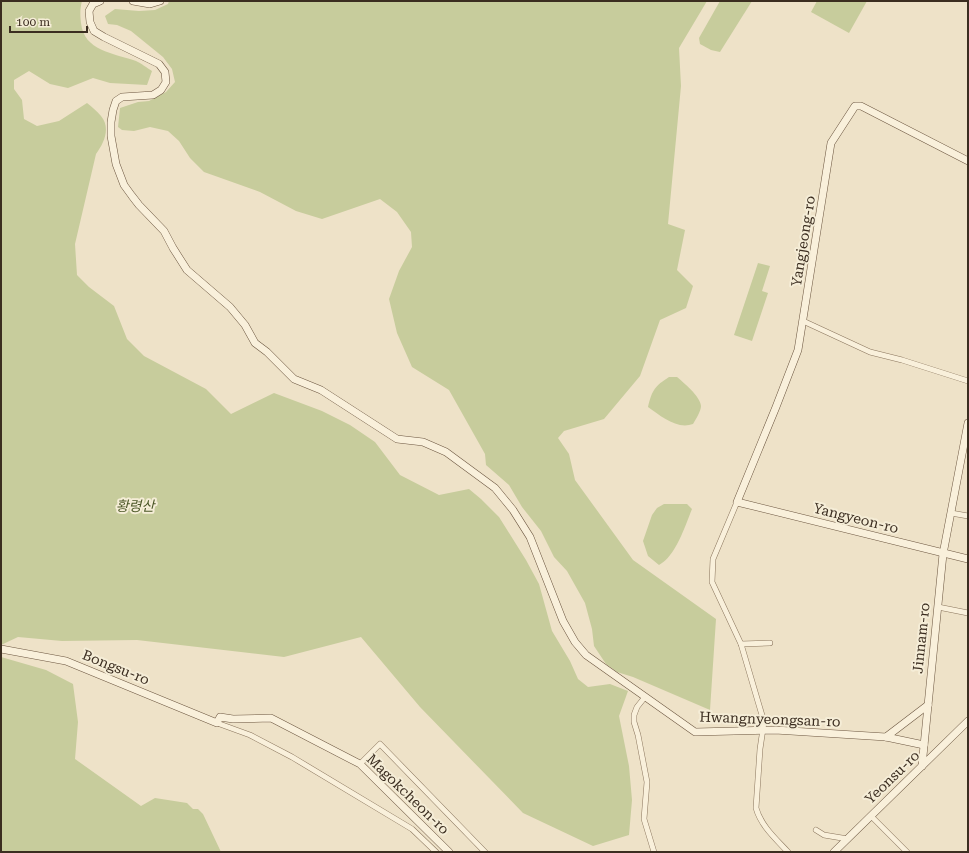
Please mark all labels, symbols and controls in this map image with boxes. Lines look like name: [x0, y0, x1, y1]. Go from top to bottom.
scale bar: [10, 8, 87, 34]
text: 100 m: [16, 15, 50, 29]
street label: Yangjeong-ro: [788, 194, 818, 288]
park label: 황령산: [116, 498, 156, 514]
street label: Yangyeon-ro: [812, 500, 900, 536]
street label: Jinnam-ro: [909, 602, 933, 674]
street label: Bongsu-ro: [80, 646, 152, 688]
street label: Hwangnyeongsan-ro: [699, 709, 841, 729]
street label: Yeonsu-ro: [861, 747, 923, 807]
street label: Magokcheon-ro: [364, 751, 452, 837]

